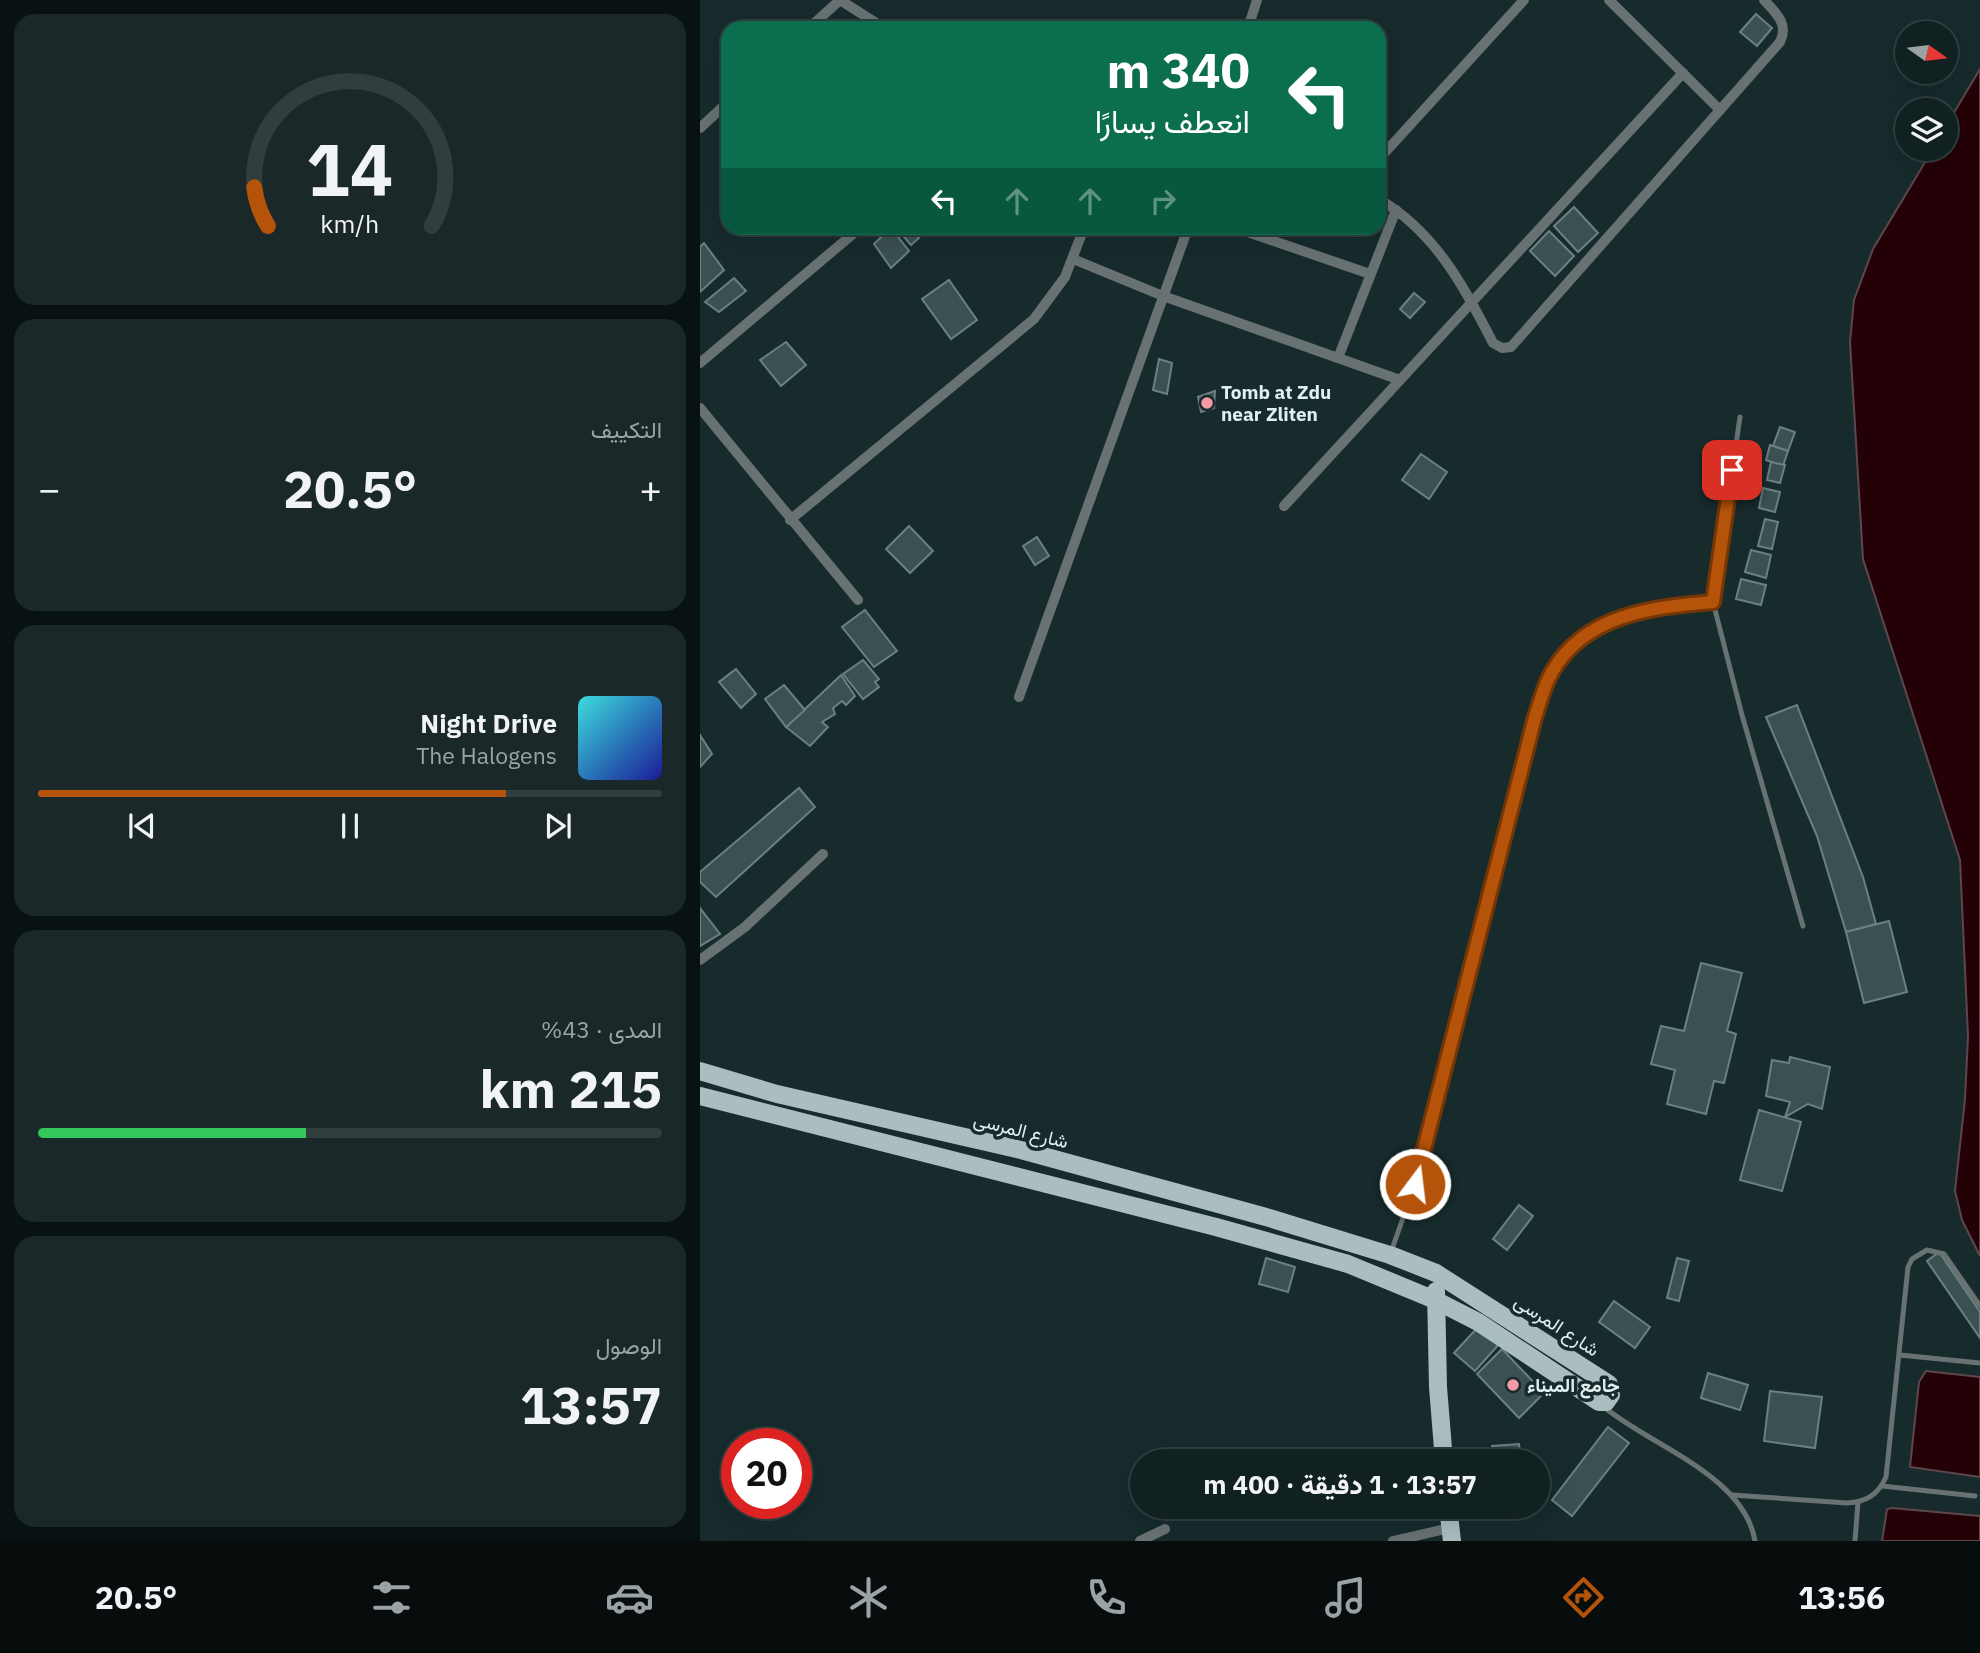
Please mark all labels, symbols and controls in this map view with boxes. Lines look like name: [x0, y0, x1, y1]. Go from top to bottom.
north arrow: [1895, 21, 1958, 84]
map controls: [1895, 21, 1958, 161]
text: 340 m: [1106, 38, 1250, 101]
icon: left: [1274, 49, 1365, 140]
button: layers: [1895, 98, 1958, 161]
text: انعطف يسارًا: [1095, 100, 1250, 142]
text: 14: [306, 121, 394, 216]
icon: left: [925, 182, 963, 220]
icon: ahead: [998, 182, 1036, 220]
icon: ahead: [1071, 182, 1109, 220]
icon: right: [1144, 182, 1182, 220]
text: km/h: [321, 207, 379, 240]
place label: Tomb at Zdu near Zliten: [1221, 380, 1331, 426]
marker: Tomb at Zdu near Zliten: [1199, 395, 1215, 411]
text: التكييف: [591, 414, 662, 444]
pin: [1702, 440, 1762, 500]
icon: arrive: [1713, 451, 1751, 489]
text: 20.5°: [283, 455, 417, 522]
text: −: [38, 464, 61, 513]
text: +: [639, 464, 662, 513]
text: Night Drive: [420, 706, 557, 740]
text: The Halogens: [416, 740, 557, 770]
icon: previous: [123, 807, 161, 845]
icon: pause: [331, 807, 369, 845]
icon: next: [539, 807, 577, 845]
text: المدى · 43%: [541, 1014, 662, 1044]
text: 215 km: [480, 1055, 662, 1122]
street label: شارع المرسى: [971, 1107, 1071, 1154]
position arrow: [1378, 1147, 1452, 1221]
street label: شارع المرسى: [1509, 1289, 1604, 1362]
text: الوصول: [596, 1330, 662, 1360]
text: 13:57: [520, 1371, 662, 1438]
place label: جامع الميناء: [1527, 1373, 1620, 1399]
marker: جامع الميناء: [1505, 1377, 1521, 1393]
speed limit sign: 20: [721, 1428, 812, 1519]
text: 13:57 · 1 دقيقة · 400 m: [1203, 1467, 1477, 1501]
icon: filters: [367, 1573, 416, 1622]
icon: car: [605, 1573, 654, 1622]
icon: climate: [844, 1573, 893, 1622]
icon: phone: [1082, 1573, 1131, 1622]
icon: music: [1321, 1573, 1370, 1622]
icon: directions: [1559, 1573, 1608, 1622]
text: 20.5°: [95, 1576, 177, 1618]
text: 13:56: [1798, 1576, 1885, 1618]

